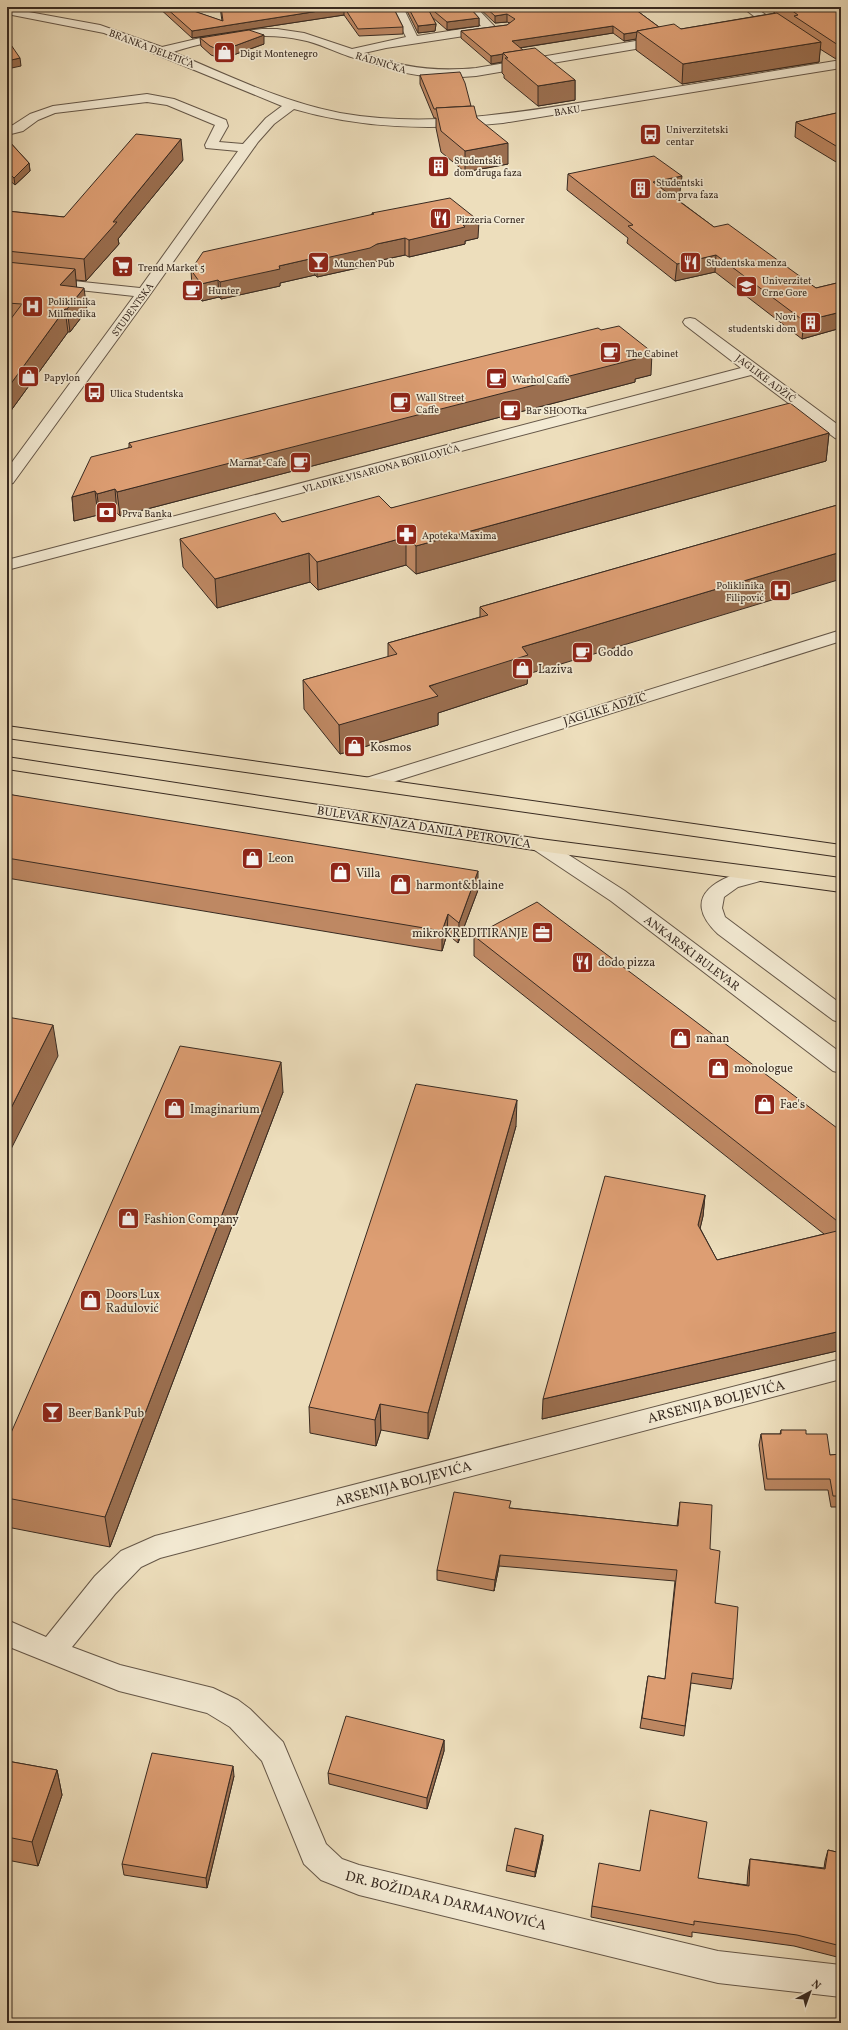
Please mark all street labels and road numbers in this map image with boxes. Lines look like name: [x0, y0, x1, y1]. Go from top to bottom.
street label: BRANKA DELETIĆA: [107, 26, 196, 72]
street label: RADNIČKA: [354, 49, 408, 77]
street label: BAKU: [553, 102, 581, 120]
street label: STUDENTSKA: [109, 280, 157, 339]
street label: JAGLIKE ADŽIĆ: [732, 352, 799, 406]
street label: VLADIKE VISARIONA BORILOVIĆA: [301, 441, 461, 497]
street label: JAGLIKE ADŽIĆ: [561, 689, 649, 730]
street label: BULEVAR KNJAZA DANILA PETROVIĆA: [316, 802, 533, 853]
street label: ANKARSKI BULEVAR: [640, 912, 743, 995]
street label: ARSENIJA BOLJEVIĆA: [645, 1375, 787, 1429]
street label: ARSENIJA BOLJEVIĆA: [333, 1456, 474, 1512]
street label: DR. BOŽIDARA DARMANOVIĆA: [343, 1866, 549, 1936]

